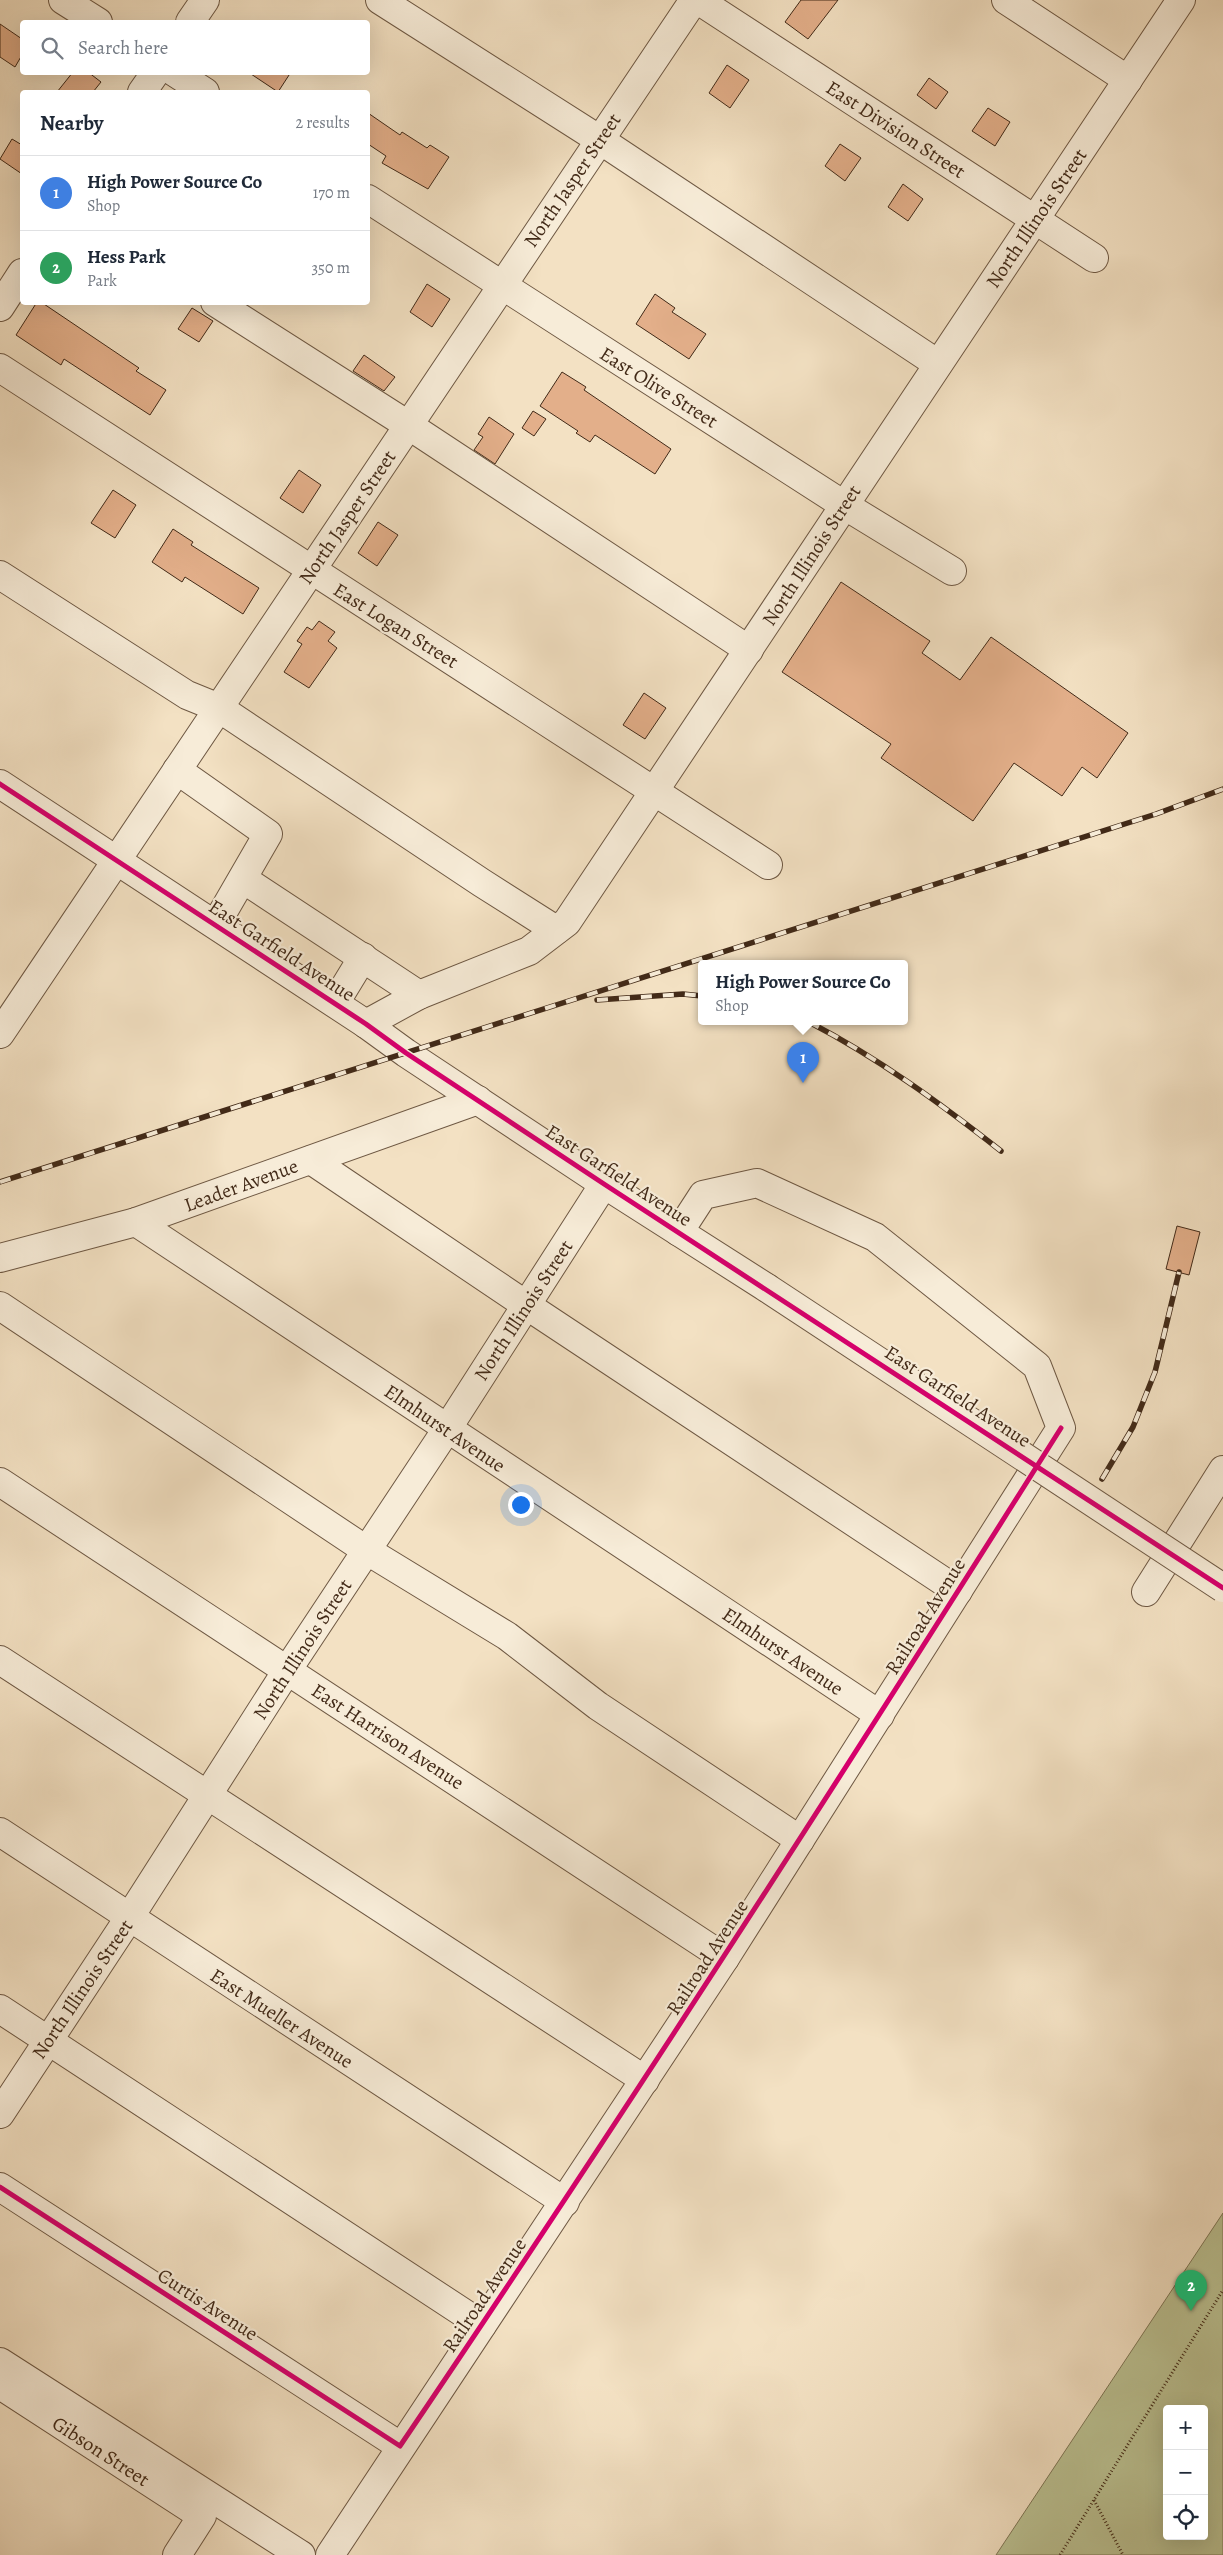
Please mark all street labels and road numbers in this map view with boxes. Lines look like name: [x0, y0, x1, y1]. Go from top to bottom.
street label: East Division Street: [821, 74, 971, 185]
street label: North Jasper Street: [517, 108, 628, 253]
street label: North Illinois Street: [980, 143, 1093, 293]
street label: East Olive Street: [595, 340, 723, 435]
street label: North Jasper Street: [292, 445, 403, 590]
street label: North Illinois Street: [756, 479, 867, 631]
street label: East Logan Street: [328, 576, 464, 675]
street label: East Garfield Avenue: [203, 893, 360, 1008]
street label: East Garfield Avenue: [540, 1118, 697, 1233]
street label: Leader Avenue: [180, 1152, 302, 1219]
street label: North Illinois Street: [468, 1234, 579, 1386]
street label: East Garfield Avenue: [879, 1339, 1036, 1454]
street label: Elmhurst Avenue: [379, 1378, 511, 1479]
street label: Railroad Avenue: [879, 1553, 972, 1680]
street label: North Illinois Street: [247, 1573, 358, 1725]
street label: Elmhurst Avenue: [717, 1601, 849, 1702]
street label: East Harrison Avenue: [306, 1677, 469, 1796]
street label: Railroad Avenue: [660, 1894, 755, 2020]
street label: North Illinois Street: [26, 1914, 139, 2064]
street label: East Mueller Avenue: [205, 1962, 359, 2075]
street label: Railroad Avenue: [436, 2233, 533, 2358]
street label: Curtis Avenue: [152, 2262, 263, 2347]
street label: Gibson Street: [47, 2410, 155, 2493]

